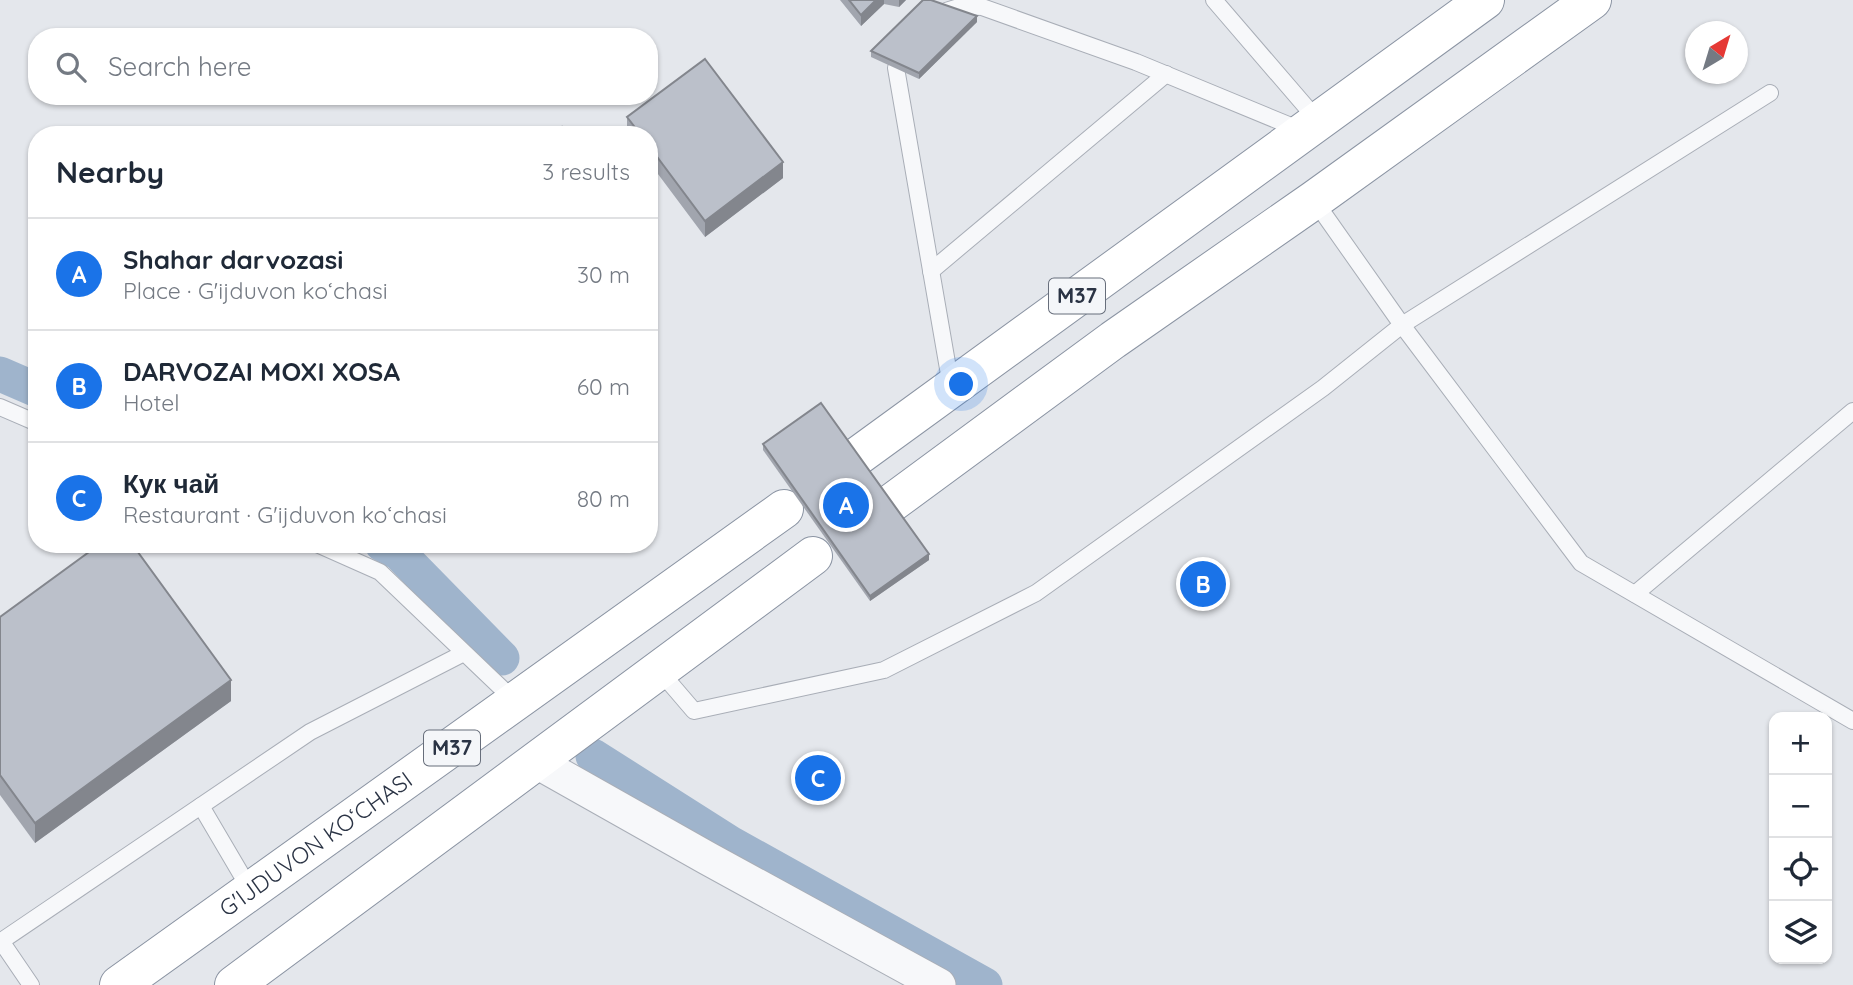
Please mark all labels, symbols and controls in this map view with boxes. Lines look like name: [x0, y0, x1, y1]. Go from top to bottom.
north arrow: [1685, 21, 1748, 84]
search box: [28, 28, 658, 105]
icon: search: [52, 48, 90, 86]
text: Search here: [108, 50, 252, 83]
text: Nearby: [56, 153, 164, 191]
text: 3 results: [542, 157, 630, 186]
text: Shahar darvozasi: [123, 243, 343, 276]
text: A: [72, 260, 86, 289]
text: 30 m: [577, 260, 630, 289]
text: Place · G'ijduvon ko‘chasi: [123, 276, 388, 305]
road number: M37: [1049, 278, 1105, 314]
text: DARVOZAI MOXI XOSA: [123, 355, 400, 388]
your location: [944, 367, 978, 401]
text: B: [71, 372, 87, 401]
text: 60 m: [577, 372, 630, 401]
text: Hotel: [123, 388, 179, 417]
text: Кук чай: [123, 467, 219, 500]
pin: A: [823, 479, 869, 531]
text: C: [72, 484, 86, 513]
text: 80 m: [577, 484, 630, 513]
text: Restaurant · G'ijduvon ko‘chasi: [123, 500, 447, 529]
pin: B: [1180, 558, 1226, 610]
map controls: [1769, 712, 1832, 964]
button: +: [1769, 712, 1832, 775]
road number: M37: [424, 730, 480, 766]
pin: C: [795, 752, 841, 804]
street label: G'IJDUVON KO‘CHASI: [213, 765, 418, 923]
button: −: [1769, 775, 1832, 838]
button: locate: [1769, 838, 1832, 901]
button: layers: [1769, 901, 1832, 964]

